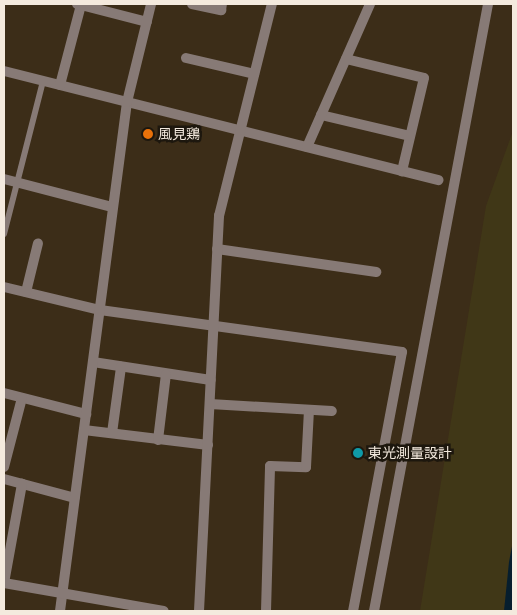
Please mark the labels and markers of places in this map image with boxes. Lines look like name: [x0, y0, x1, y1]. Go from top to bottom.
place label: 風見鶏: [158, 126, 200, 142]
marker: 風見鶏: [142, 128, 154, 140]
place label: 東光測量設計: [368, 445, 452, 461]
marker: 東光測量設計: [352, 447, 364, 459]

